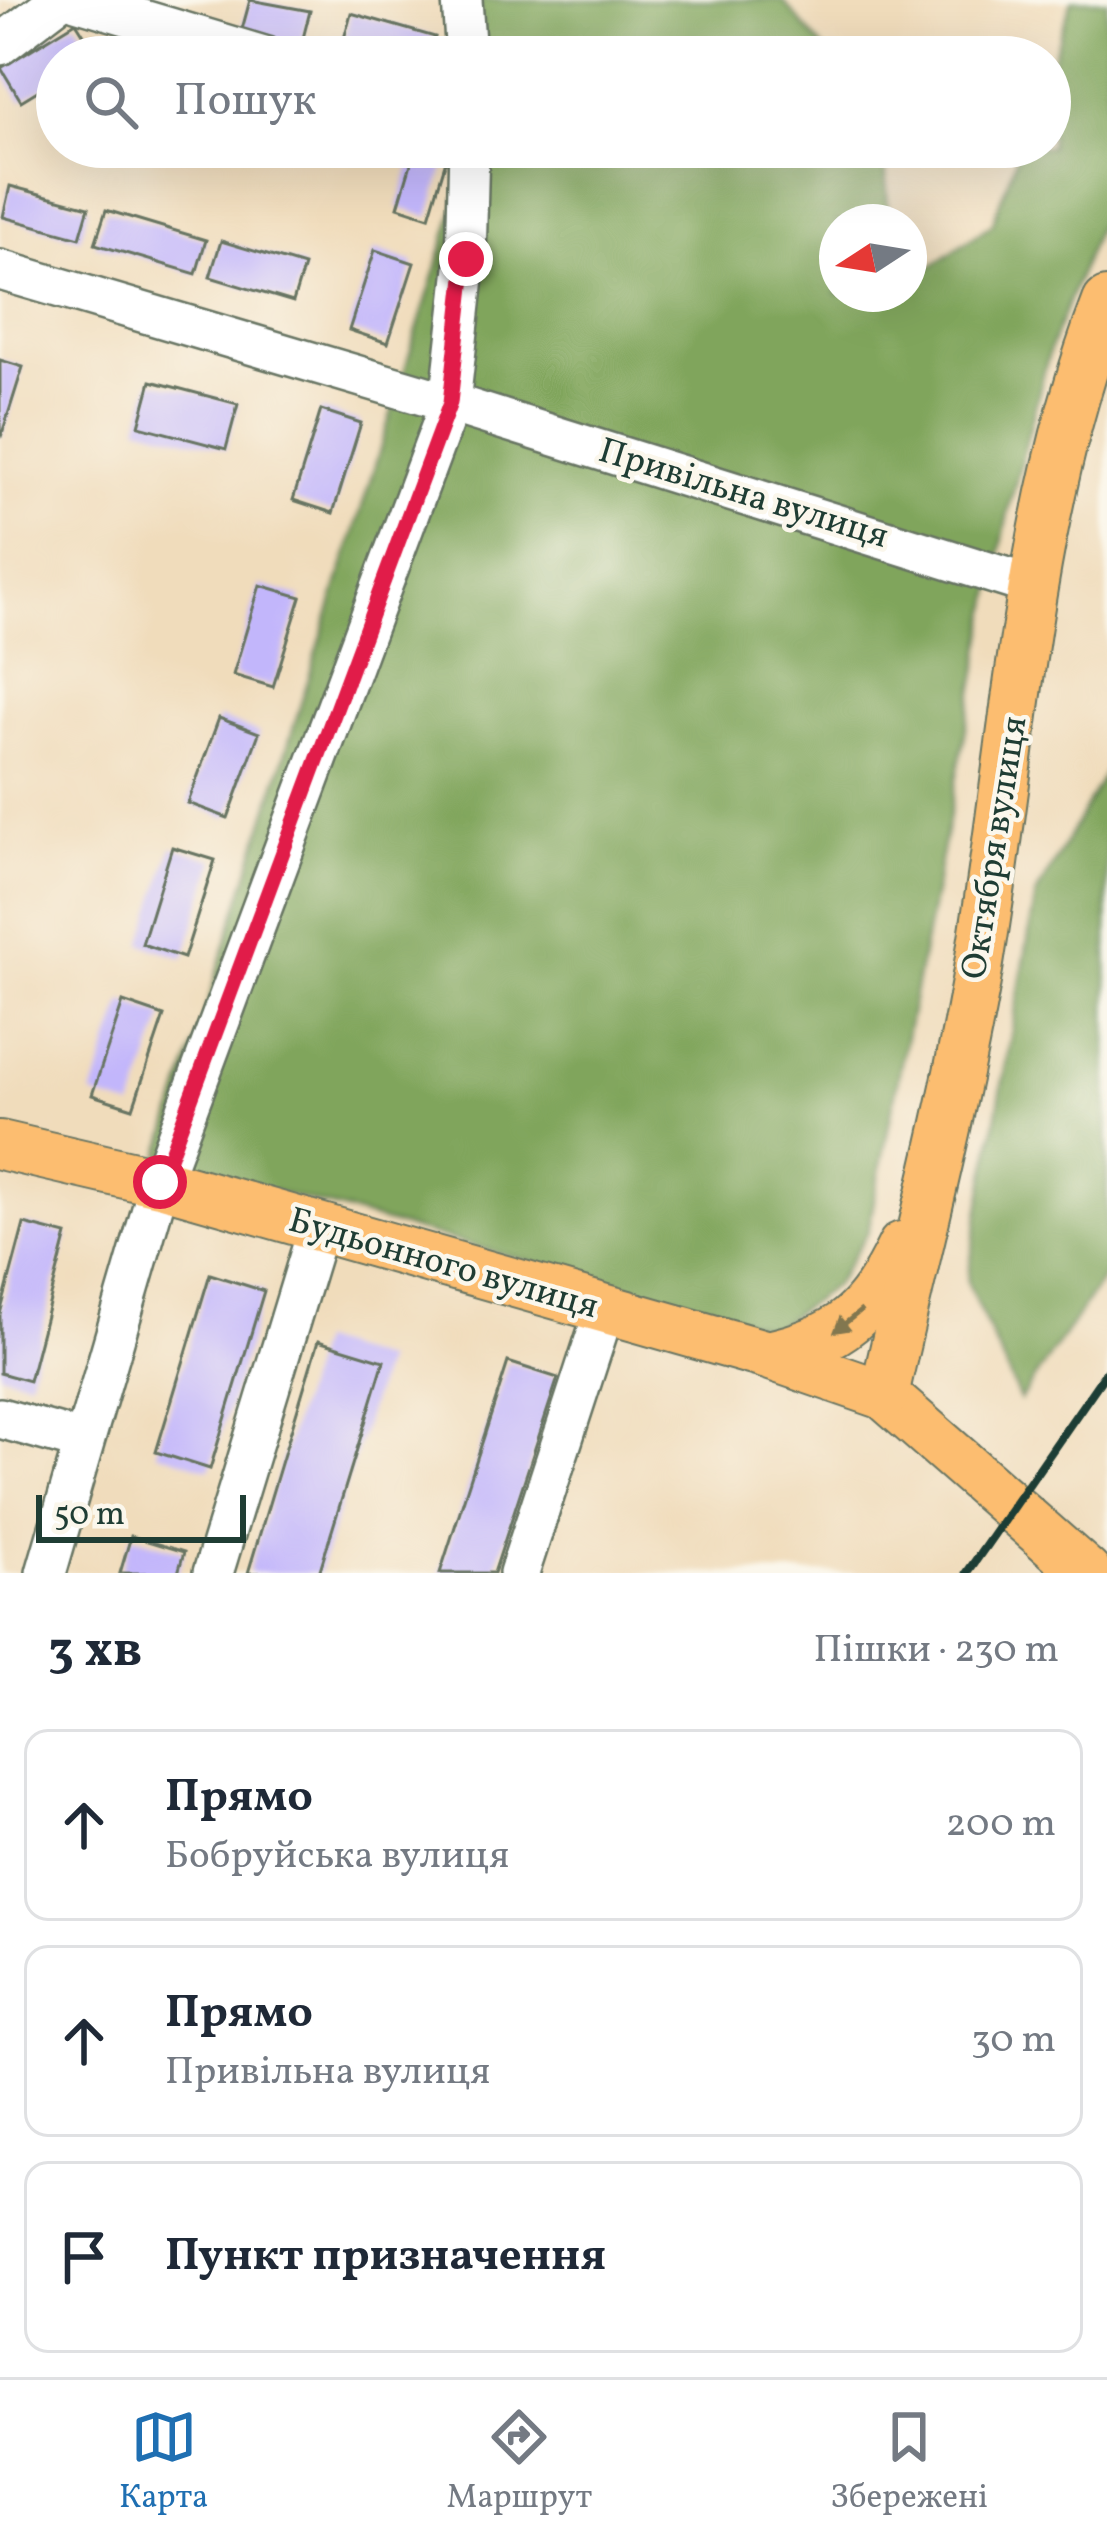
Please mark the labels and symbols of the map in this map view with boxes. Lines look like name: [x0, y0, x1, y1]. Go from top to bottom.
north arrow: [819, 204, 927, 312]
route end: [439, 232, 493, 286]
street label: Привільна вулиця: [592, 427, 894, 563]
street label: Октября вулиця: [951, 713, 1041, 983]
route start: [133, 1155, 187, 1209]
street label: Будьонного вулиця: [282, 1197, 604, 1333]
one-way arrow: [833, 1308, 864, 1333]
scale bar: [36, 1489, 246, 1542]

